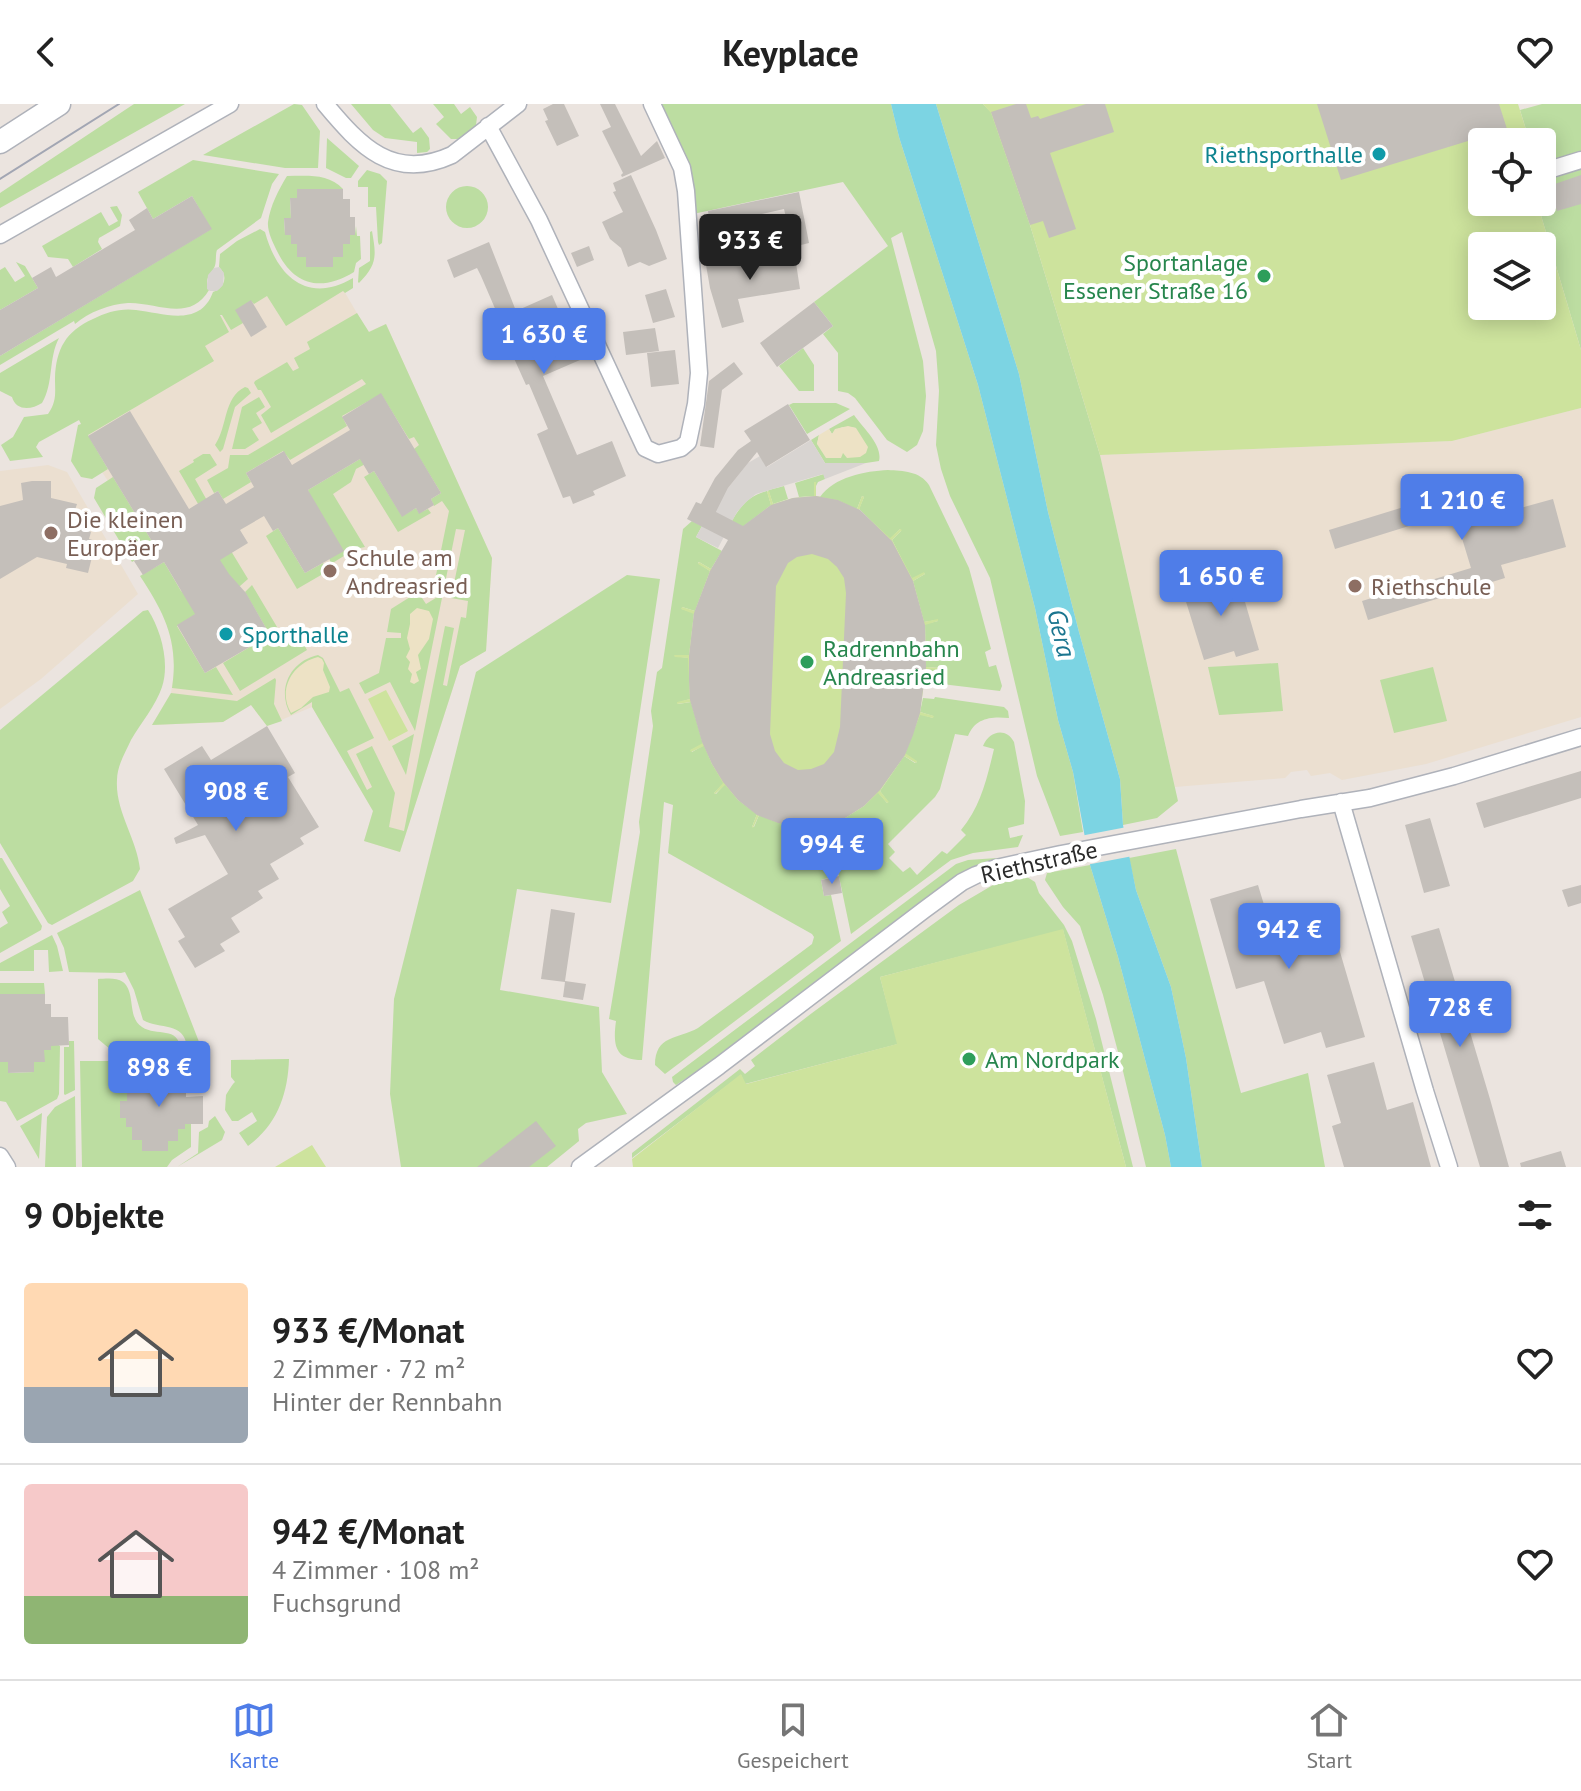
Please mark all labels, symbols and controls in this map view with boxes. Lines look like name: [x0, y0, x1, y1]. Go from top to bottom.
text: Keyplace: [722, 29, 859, 76]
icon: back: [24, 30, 68, 74]
icon: heart: [1513, 30, 1557, 74]
map controls: [1468, 128, 1556, 320]
button: locate: [1468, 128, 1556, 216]
place label: Riethsporthalle: [1205, 139, 1363, 170]
marker: Riethsporthalle: [1370, 145, 1388, 163]
pin: 933 €: [694, 214, 806, 282]
text: 933 €: [717, 223, 783, 256]
button: layers: [1468, 232, 1556, 320]
place label: Sportanlage Essener Straße 16: [1063, 247, 1248, 306]
marker: Sportanlage Essener Straße 16: [1255, 267, 1273, 285]
pin: 1 630 €: [470, 308, 618, 376]
text: 1 630 €: [501, 317, 587, 350]
pin: 1 210 €: [1388, 474, 1536, 542]
text: 1 210 €: [1419, 483, 1505, 516]
place label: Die kleinen Europäer: [67, 504, 183, 563]
marker: Die kleinen Europäer: [42, 524, 60, 542]
place label: Schule am Andreasried: [346, 542, 468, 601]
pin: 1 650 €: [1147, 550, 1295, 618]
text: 1 650 €: [1178, 559, 1264, 592]
marker: Schule am Andreasried: [321, 562, 339, 580]
place label: Riethschule: [1371, 571, 1491, 602]
marker: Riethschule: [1346, 577, 1364, 595]
water label: Gera: [1040, 606, 1084, 661]
place label: Sporthalle: [242, 619, 349, 650]
marker: Sporthalle: [217, 625, 235, 643]
place label: Radrennbahn Andreasried: [823, 633, 960, 692]
marker: Radrennbahn Andreasried: [798, 653, 816, 671]
pin: 908 €: [180, 765, 292, 833]
text: 908 €: [203, 774, 269, 807]
pin: 994 €: [776, 818, 888, 886]
text: 994 €: [799, 827, 865, 860]
street label: Riethstraße: [978, 834, 1100, 890]
pin: 942 €: [1233, 903, 1345, 971]
text: 942 €: [1256, 912, 1322, 945]
pin: 728 €: [1404, 981, 1516, 1049]
text: 728 €: [1427, 990, 1493, 1023]
pin: 898 €: [103, 1041, 215, 1109]
place label: Am Nordpark: [985, 1044, 1120, 1075]
text: 898 €: [126, 1050, 192, 1083]
marker: Am Nordpark: [960, 1050, 978, 1068]
text: 9 Objekte: [24, 1193, 165, 1237]
icon: filters: [1513, 1193, 1557, 1237]
text: 933 €/Monat: [272, 1308, 464, 1352]
icon: home: [88, 1315, 184, 1411]
icon: heart: [1513, 1341, 1557, 1385]
text: 2 Zimmer · 72 m²: [272, 1352, 465, 1385]
text: Hinter der Rennbahn: [272, 1385, 502, 1418]
text: 942 €/Monat: [272, 1509, 464, 1553]
icon: home: [88, 1516, 184, 1612]
icon: heart: [1513, 1542, 1557, 1586]
text: 4 Zimmer · 108 m²: [272, 1553, 480, 1586]
text: Fuchsgrund: [272, 1586, 401, 1619]
tab: Karte: [229, 1698, 279, 1774]
tab: Gespeichert: [737, 1698, 849, 1774]
tab: Start: [1306, 1698, 1352, 1774]

